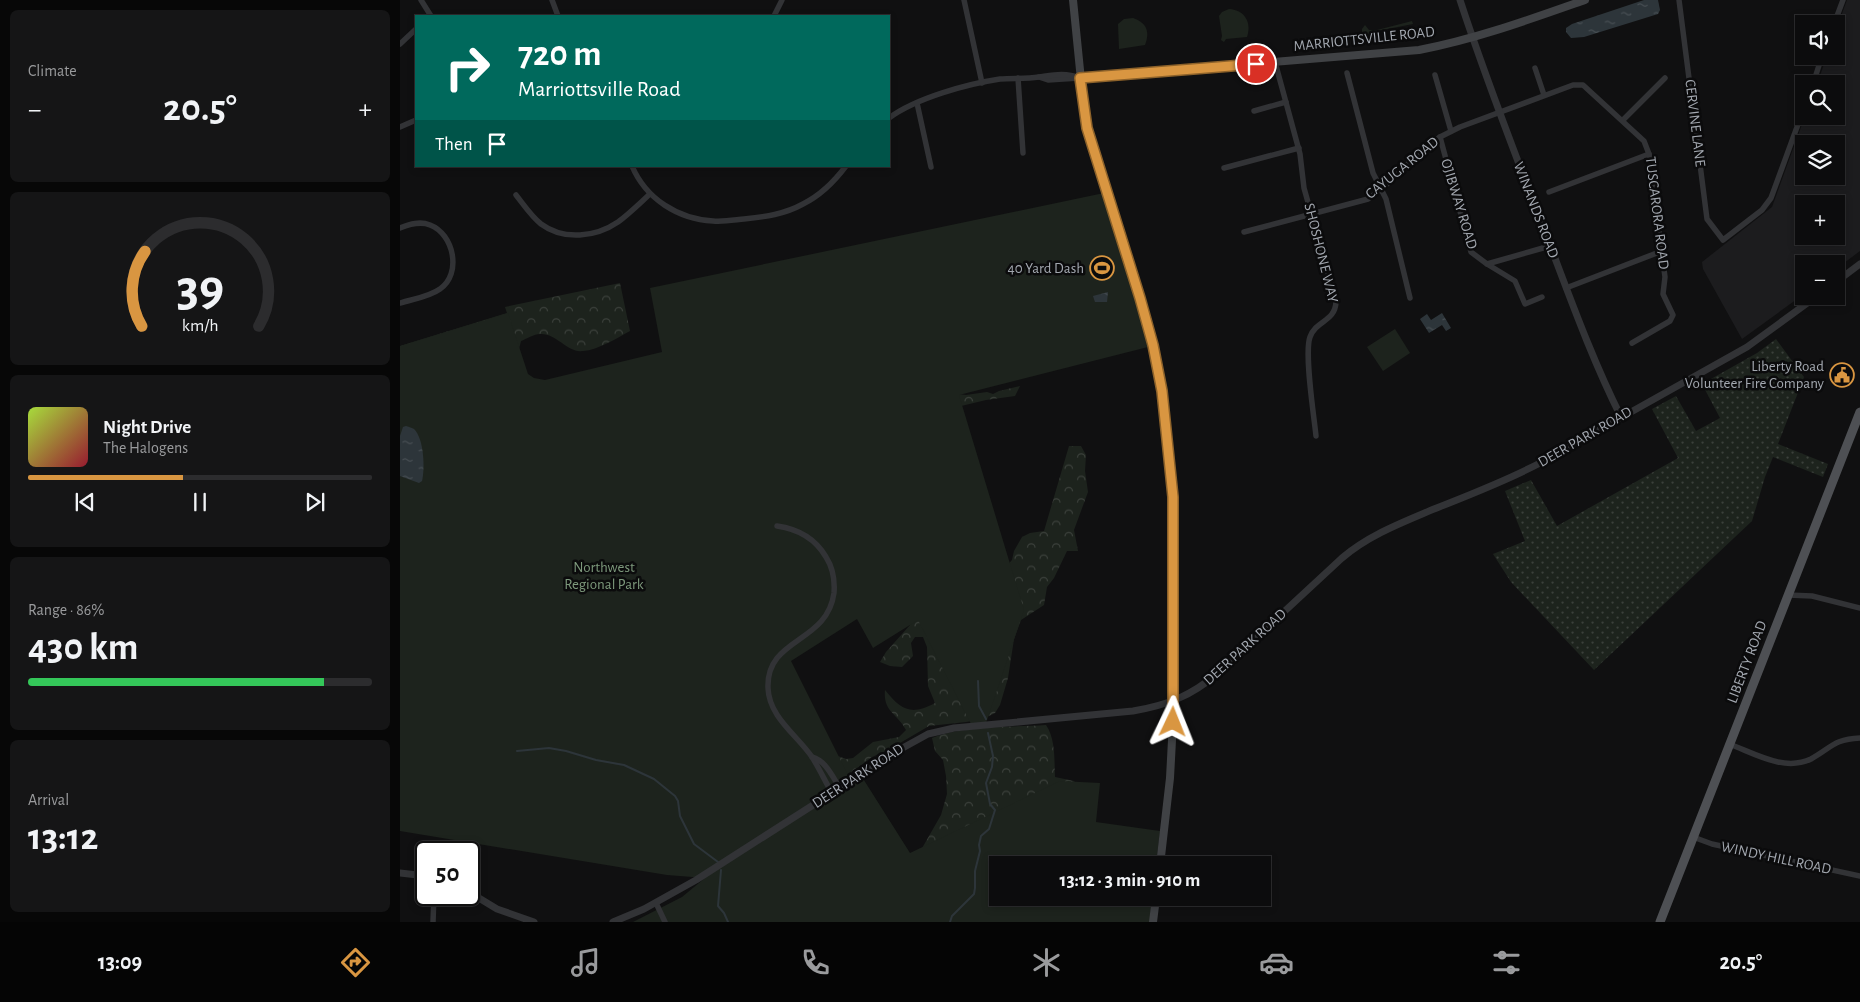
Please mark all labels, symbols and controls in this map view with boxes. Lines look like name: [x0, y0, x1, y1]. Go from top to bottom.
map controls: [1795, 15, 1845, 305]
button: sound: [1795, 15, 1845, 65]
street label: MARRIOTTSVILLE ROAD: [1293, 24, 1436, 54]
icon: right: [435, 35, 500, 100]
text: 720 m: [518, 37, 601, 72]
pin: [1235, 43, 1277, 85]
icon: arrive: [1242, 50, 1270, 78]
text: Climate: [28, 63, 77, 79]
button: search: [1795, 75, 1845, 125]
text: Marriottsville Road: [518, 78, 681, 100]
street label: CERVINE LANE: [1682, 78, 1708, 168]
text: 20.5°: [163, 90, 237, 128]
text: −: [28, 96, 41, 124]
text: +: [359, 96, 372, 124]
icon: arrive: [483, 130, 511, 158]
street label: CAYUGA ROAD: [1363, 134, 1442, 202]
text: Then: [435, 135, 473, 154]
button: layers: [1795, 135, 1845, 185]
street label: TUSCARORA ROAD: [1643, 156, 1671, 270]
street label: OJIBWAY ROAD: [1438, 157, 1480, 251]
street label: WINANDS ROAD: [1511, 160, 1561, 260]
button: +: [1795, 195, 1845, 245]
street label: SHOSHONE WAY: [1301, 202, 1341, 304]
sports icon: 40 Yard Dash: [1089, 255, 1115, 281]
button: −: [1795, 255, 1845, 305]
place label: 40 Yard Dash: [1008, 261, 1084, 276]
text: 39: [176, 263, 224, 315]
text: km/h: [182, 317, 218, 335]
place label: Liberty Road Volunteer Fire Company: [1685, 359, 1825, 391]
public building icon: Liberty Road Volunteer Fire Company: [1829, 362, 1855, 388]
street label: DEER PARK ROAD: [1536, 404, 1635, 470]
text: Night Drive: [103, 418, 191, 437]
text: The Halogens: [103, 440, 188, 456]
icon: previous: [71, 488, 99, 516]
icon: pause: [186, 488, 214, 516]
icon: next: [301, 488, 329, 516]
park label: Northwest Regional Park: [564, 560, 644, 592]
text: Range · 86%: [28, 602, 104, 618]
street label: DEER PARK ROAD: [1201, 606, 1289, 688]
street label: LIBERTY ROAD: [1724, 618, 1770, 705]
text: 430 km: [28, 629, 139, 667]
position arrow: [1146, 695, 1198, 747]
street label: DEER PARK ROAD: [810, 741, 907, 811]
text: Arrival: [28, 792, 69, 808]
text: 13:12: [28, 819, 98, 857]
street label: WINDY HILL ROAD: [1720, 839, 1833, 877]
speed limit sign: 50: [415, 841, 480, 906]
text: 13:12 · 3 min · 910 m: [1060, 871, 1200, 890]
icon: directions: [338, 945, 373, 980]
icon: music: [568, 945, 603, 980]
icon: phone: [798, 945, 833, 980]
icon: climate: [1029, 945, 1064, 980]
icon: car: [1259, 945, 1294, 980]
icon: filters: [1489, 945, 1524, 980]
text: 13:09: [98, 951, 142, 973]
text: 20.5°: [1719, 951, 1762, 973]

